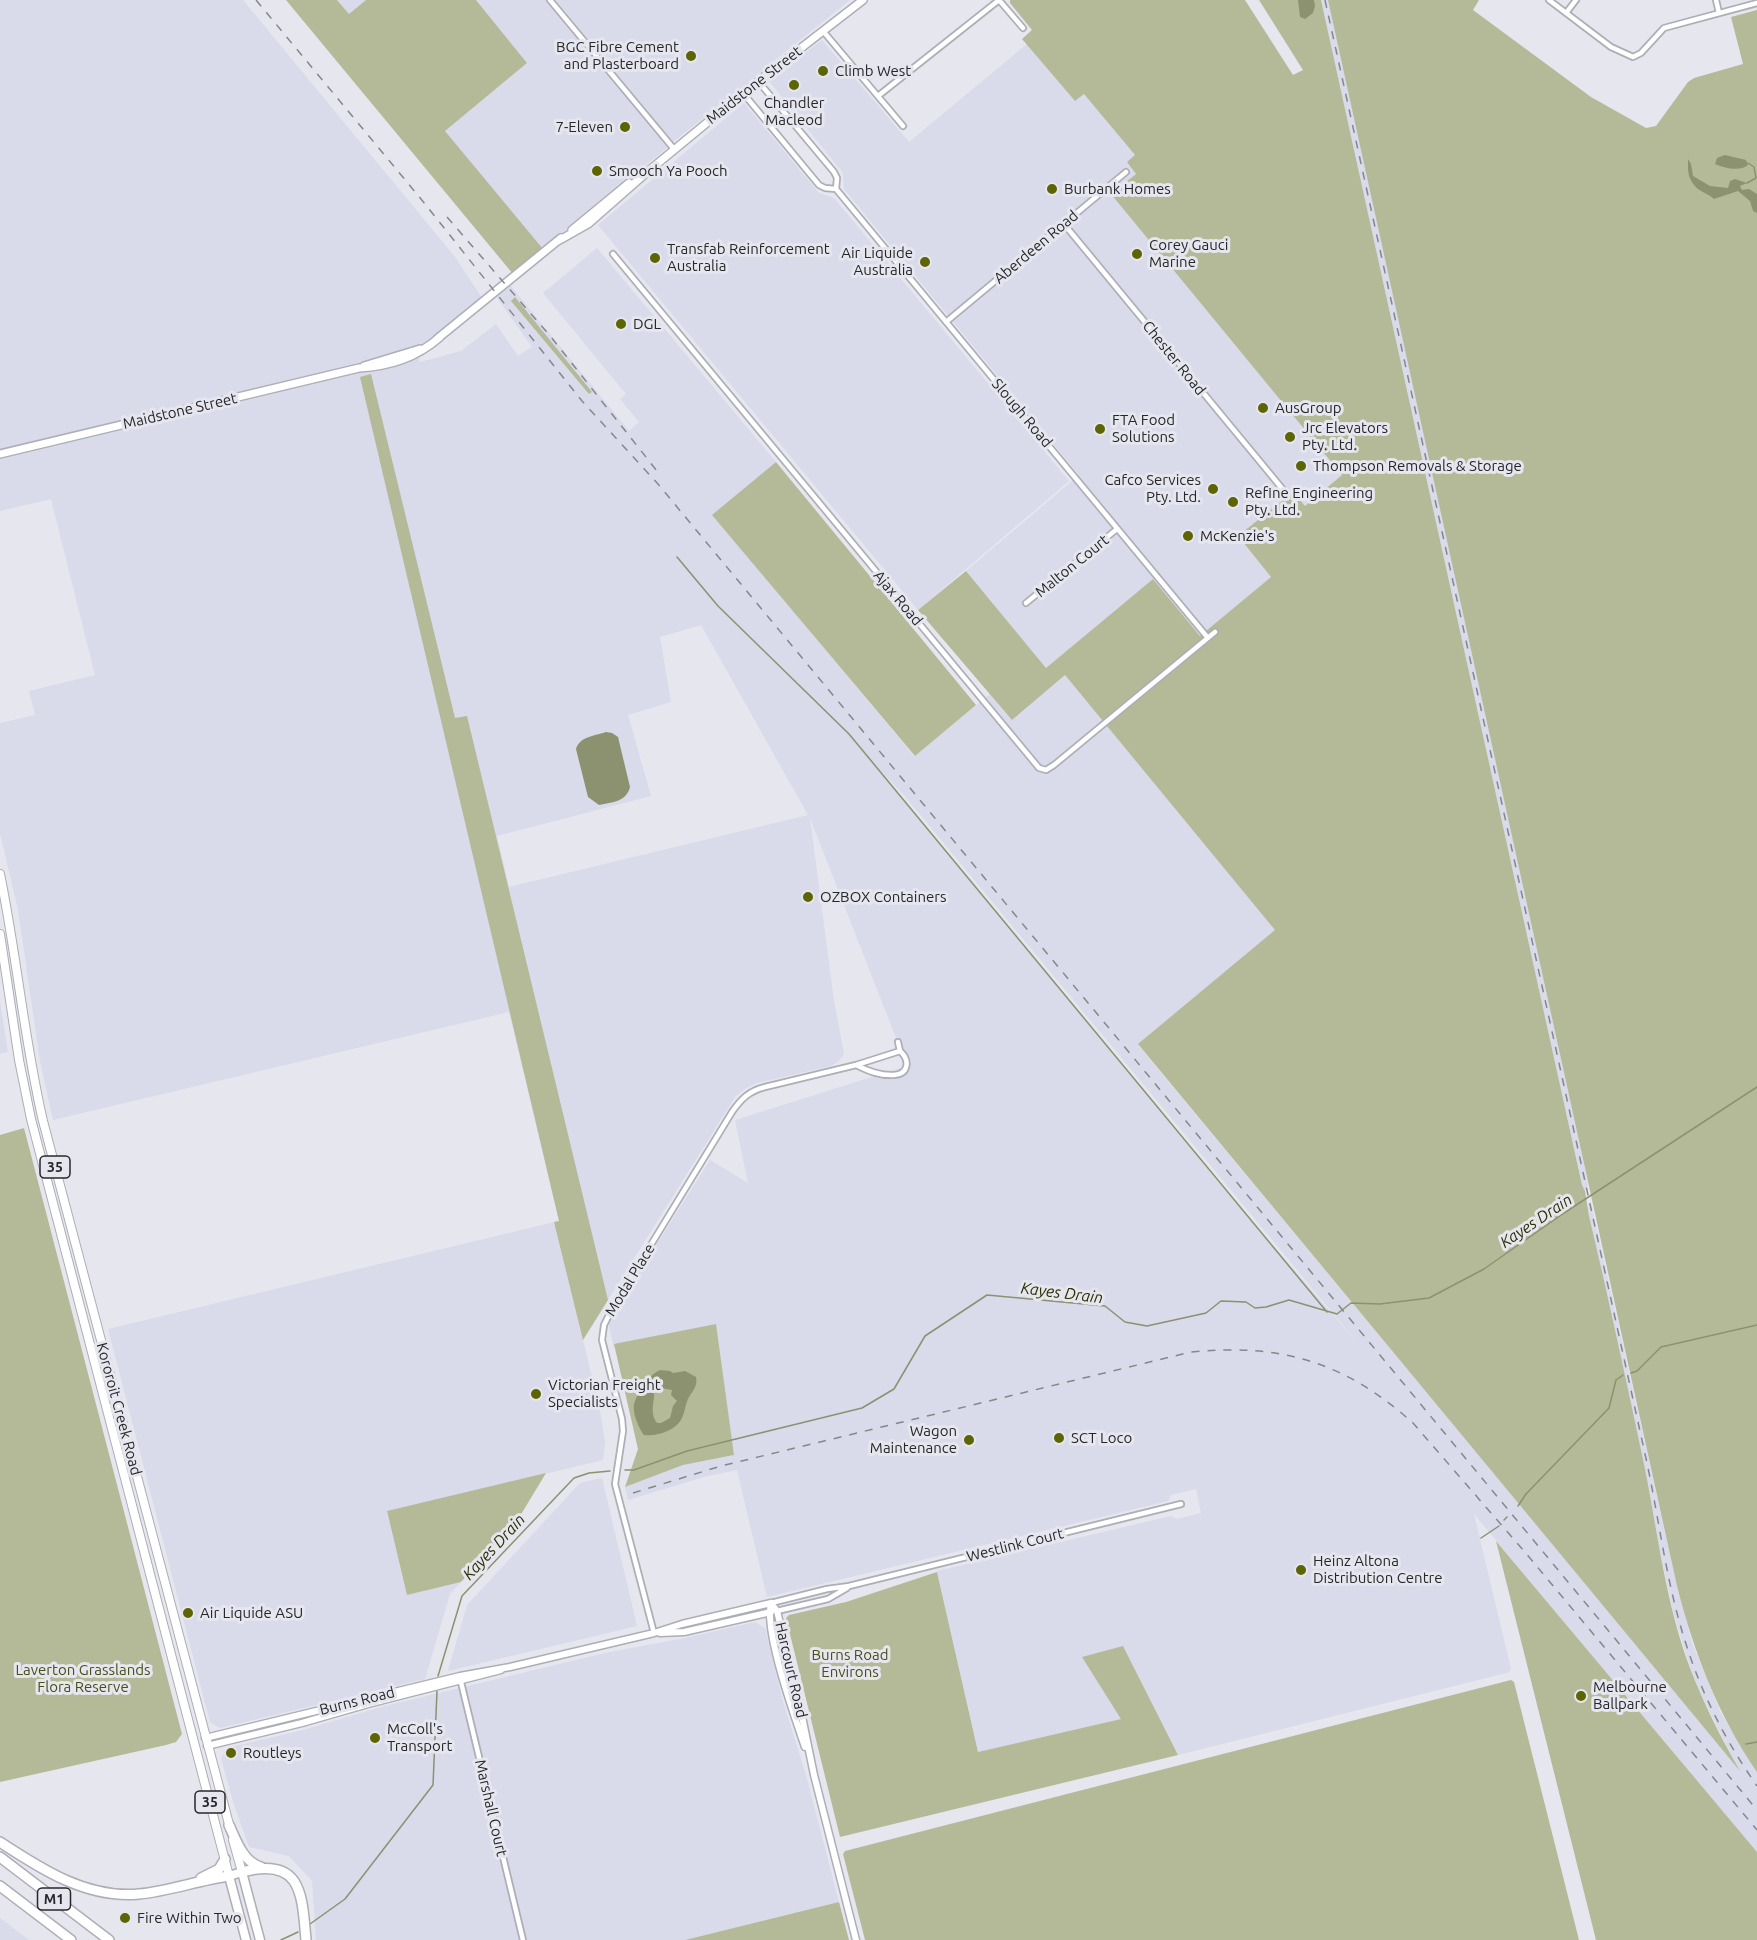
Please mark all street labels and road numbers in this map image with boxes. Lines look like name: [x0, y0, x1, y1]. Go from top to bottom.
street label: Maidstone Street: [703, 42, 805, 128]
street label: Aberdeen Road: [990, 207, 1082, 287]
street label: Chester Road: [1139, 317, 1209, 399]
street label: Slough Road: [988, 375, 1056, 451]
street label: Maidstone Street: [121, 389, 239, 433]
street label: Malton Court: [1032, 531, 1112, 601]
street label: Ajax Road: [870, 567, 926, 629]
road number: 35: [40, 1156, 70, 1178]
street label: Modal Place: [601, 1240, 659, 1320]
street label: Kororoit Creek Road: [93, 1341, 145, 1477]
street label: Westlink Court: [965, 1524, 1065, 1566]
street label: Harcourt Road: [771, 1620, 811, 1720]
street label: Burns Road: [318, 1683, 396, 1719]
street label: Marshall Court: [471, 1758, 511, 1858]
road number: 35: [195, 1791, 225, 1813]
road number: M1: [38, 1888, 70, 1910]

